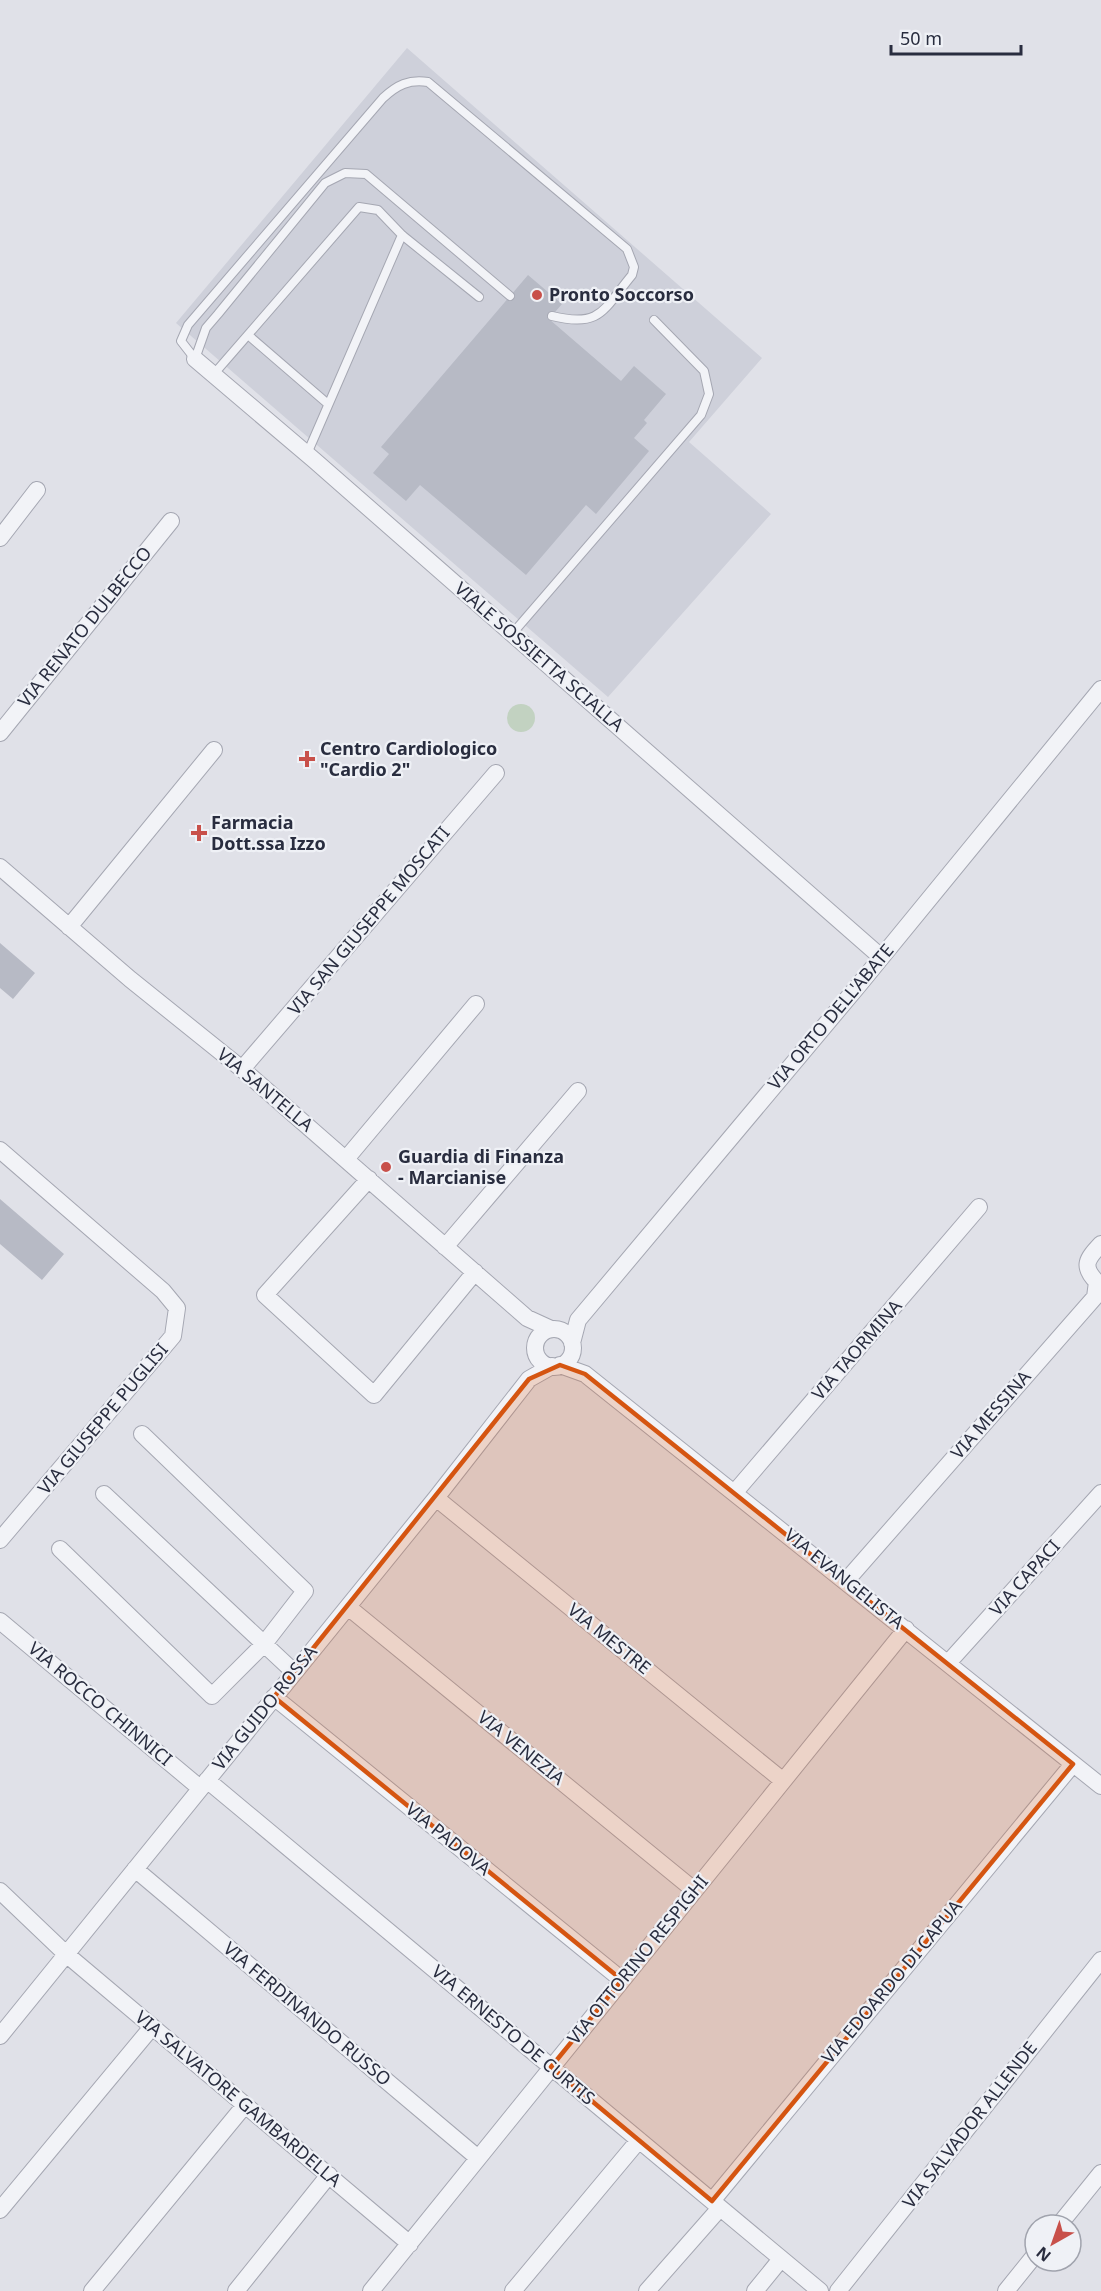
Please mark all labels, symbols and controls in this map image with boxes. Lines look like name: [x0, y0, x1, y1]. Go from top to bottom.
scale bar: [891, 18, 1022, 56]
text: 50 m: [900, 26, 942, 50]
place label: Pronto Soccorso: [549, 282, 694, 306]
marker: Pronto Soccorso: [530, 288, 544, 302]
street label: VIA RENATO DULBECCO: [12, 541, 157, 712]
street label: VIALE SOSSIETTA SCIALLA: [450, 576, 630, 737]
place label: Centro Cardiologico "Cardio 2": [320, 736, 497, 781]
marker: Centro Cardiologico "Cardio 2": [298, 750, 316, 768]
place label: Farmacia Dott.ssa Izzo: [211, 810, 326, 855]
street label: VIA SAN GIUSEPPE MOSCATI: [282, 821, 454, 1020]
marker: Farmacia Dott.ssa Izzo: [192, 826, 206, 840]
street label: VIA ORTO DELL'ABATE: [762, 938, 898, 1094]
street label: VIA SANTELLA: [213, 1042, 319, 1137]
place label: Guardia di Finanza - Marcianise: [398, 1144, 564, 1189]
marker: Guardia di Finanza - Marcianise: [379, 1160, 393, 1174]
street label: VIA TAORMINA: [806, 1294, 907, 1405]
street label: VIA GIUSEPPE PUGLISI: [32, 1338, 173, 1499]
street label: VIA MESSINA: [945, 1364, 1036, 1464]
street label: VIA EVANGELISTA: [780, 1523, 910, 1634]
street label: VIA CAPACI: [984, 1534, 1065, 1621]
street label: VIA MESTRE: [563, 1597, 656, 1679]
street label: VIA ROCCO CHINNICI: [24, 1636, 178, 1771]
street label: VIA GUIDO ROSSA: [206, 1640, 322, 1775]
street label: VIA VENEZIA: [473, 1705, 571, 1790]
street label: VIA PADOVA: [401, 1796, 497, 1880]
street label: VIA OTTORINO RESPIGHI: [561, 1870, 713, 2049]
street label: VIA EDOARDO DI CAPUA: [816, 1894, 967, 2068]
street label: VIA FERDINANDO RUSSO: [219, 1936, 396, 2090]
street label: VIA ERNESTO DE CURTIS: [427, 1959, 600, 2110]
street label: VIA SALVATORE GAMBARDELLA: [130, 2005, 347, 2192]
street label: VIA SALVADOR ALLENDE: [897, 2036, 1042, 2213]
north arrow: [1023, 2213, 1083, 2273]
text: N: [1031, 2242, 1055, 2267]

